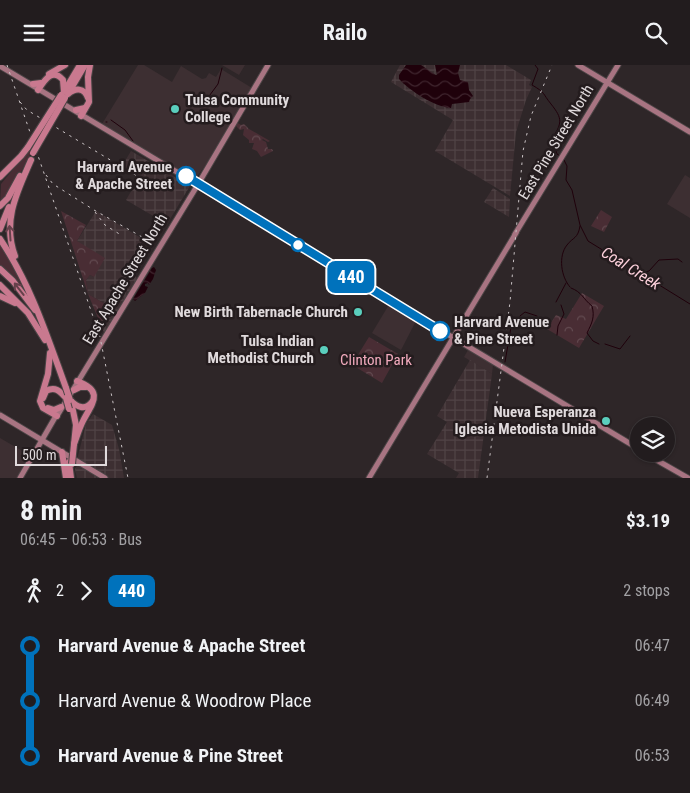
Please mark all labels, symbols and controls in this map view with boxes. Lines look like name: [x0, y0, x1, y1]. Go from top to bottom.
icon: menu: [20, 19, 48, 47]
icon: search: [642, 19, 670, 47]
text: Railo: [323, 20, 367, 45]
street label: East Pine Street North: [515, 81, 597, 203]
place label: Tulsa Community College: [185, 91, 290, 126]
marker: Tulsa Community College: [169, 103, 181, 115]
place label: Harvard Avenue & Apache Street: [75, 158, 172, 193]
marker: Harvard Avenue & Apache Street: [176, 166, 196, 186]
street label: East Apache Street North: [79, 210, 171, 348]
one-way arrow: [5, 225, 15, 241]
unlabelled marker: [291, 238, 305, 252]
water label: Coal Creek: [598, 242, 665, 294]
line badge: 440: [322, 261, 380, 293]
text: 440: [337, 266, 365, 287]
one-way arrow: [14, 282, 24, 296]
place label: New Birth Tabernacle Church: [174, 303, 348, 321]
marker: New Birth Tabernacle Church: [352, 306, 364, 318]
place label: Harvard Avenue & Pine Street: [454, 313, 549, 348]
marker: Harvard Avenue & Pine Street: [430, 321, 450, 341]
place label: Tulsa Indian Methodist Church: [208, 332, 314, 367]
marker: Tulsa Indian Methodist Church: [318, 344, 330, 356]
park label: Clinton Park: [340, 351, 412, 369]
place label: Nueva Esperanza Iglesia Metodista Unida: [455, 403, 596, 438]
marker: Nueva Esperanza Iglesia Metodista Unida: [600, 415, 612, 427]
map controls: [630, 417, 675, 462]
button: layers: [630, 417, 675, 462]
scale bar: [15, 443, 108, 466]
text: 500 m: [22, 447, 57, 463]
text: 8 min: [20, 494, 82, 527]
text: $3.19: [626, 509, 670, 532]
text: 06:45 – 06:53 · Bus: [20, 530, 142, 549]
icon: walk: [20, 577, 48, 605]
icon: forward: [72, 577, 100, 605]
text: 440: [118, 580, 145, 601]
text: 2: [56, 581, 64, 600]
text: 2 stops: [623, 581, 670, 600]
text: Harvard Avenue & Apache Street: [58, 634, 305, 657]
text: 06:47: [635, 636, 670, 655]
text: Harvard Avenue & Woodrow Place: [58, 689, 311, 712]
text: 06:49: [635, 691, 670, 710]
text: Harvard Avenue & Pine Street: [58, 744, 283, 767]
text: 06:53: [635, 746, 670, 765]

